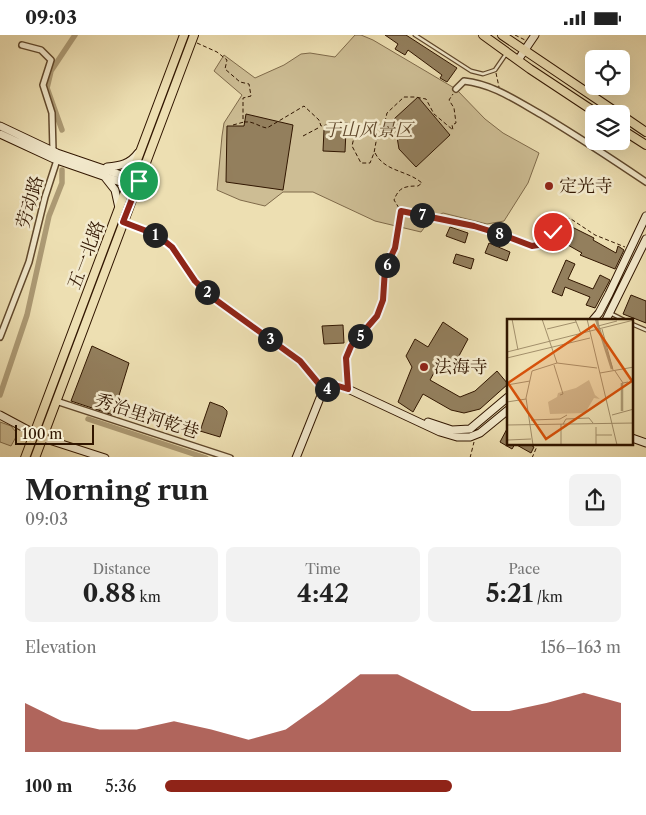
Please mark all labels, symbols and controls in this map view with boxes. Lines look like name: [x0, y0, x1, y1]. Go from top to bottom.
text: 09:03: [25, 6, 77, 29]
map controls: [585, 50, 630, 150]
button: locate: [585, 50, 630, 95]
button: layers: [585, 105, 630, 150]
park label: 于山风景区: [323, 119, 415, 141]
pin: [118, 160, 160, 202]
icon: arrive: [125, 167, 153, 195]
street label: 劳动路: [12, 173, 48, 231]
place label: 定光寺: [559, 175, 613, 197]
marker: 定光寺: [543, 180, 555, 192]
pin: 7: [410, 203, 434, 227]
text: 7: [419, 206, 426, 224]
pin: [532, 211, 574, 253]
street label: 五一北路: [63, 217, 109, 293]
icon: check: [539, 218, 567, 246]
pin: 8: [486, 221, 512, 247]
pin: 1: [142, 223, 168, 247]
text: 8: [495, 225, 504, 243]
text: 1: [152, 226, 159, 244]
pin: 6: [374, 253, 400, 277]
text: 6: [383, 256, 392, 274]
pin: 2: [194, 279, 220, 305]
text: 2: [203, 283, 212, 301]
inset map: [507, 319, 634, 445]
pin: 5: [348, 323, 372, 349]
pin: 3: [258, 327, 282, 351]
text: 5: [357, 327, 364, 345]
text: 3: [267, 330, 274, 348]
place label: 法海寺: [434, 356, 488, 378]
marker: 法海寺: [418, 361, 430, 373]
pin: 4: [314, 377, 340, 401]
text: 4: [323, 380, 332, 398]
street label: 秀治里河乾巷: [92, 389, 202, 443]
scale bar: [15, 423, 94, 446]
text: 100 m: [22, 425, 62, 443]
text: Morning run: [25, 473, 209, 507]
button: share: [569, 474, 621, 526]
text: 09:03: [25, 509, 68, 529]
text: Distance: [93, 560, 151, 578]
text: Time: [305, 560, 341, 578]
text: Pace: [509, 560, 540, 578]
text: 0.88: [83, 578, 136, 609]
text: 4:42: [297, 578, 349, 609]
text: 5:21: [486, 578, 533, 609]
text: km: [136, 588, 161, 606]
text: /km: [533, 588, 563, 606]
text: Elevation: [25, 637, 96, 657]
text: 156–163 m: [540, 637, 621, 657]
text: 100 m: [25, 776, 72, 796]
text: 5:36: [105, 776, 136, 796]

